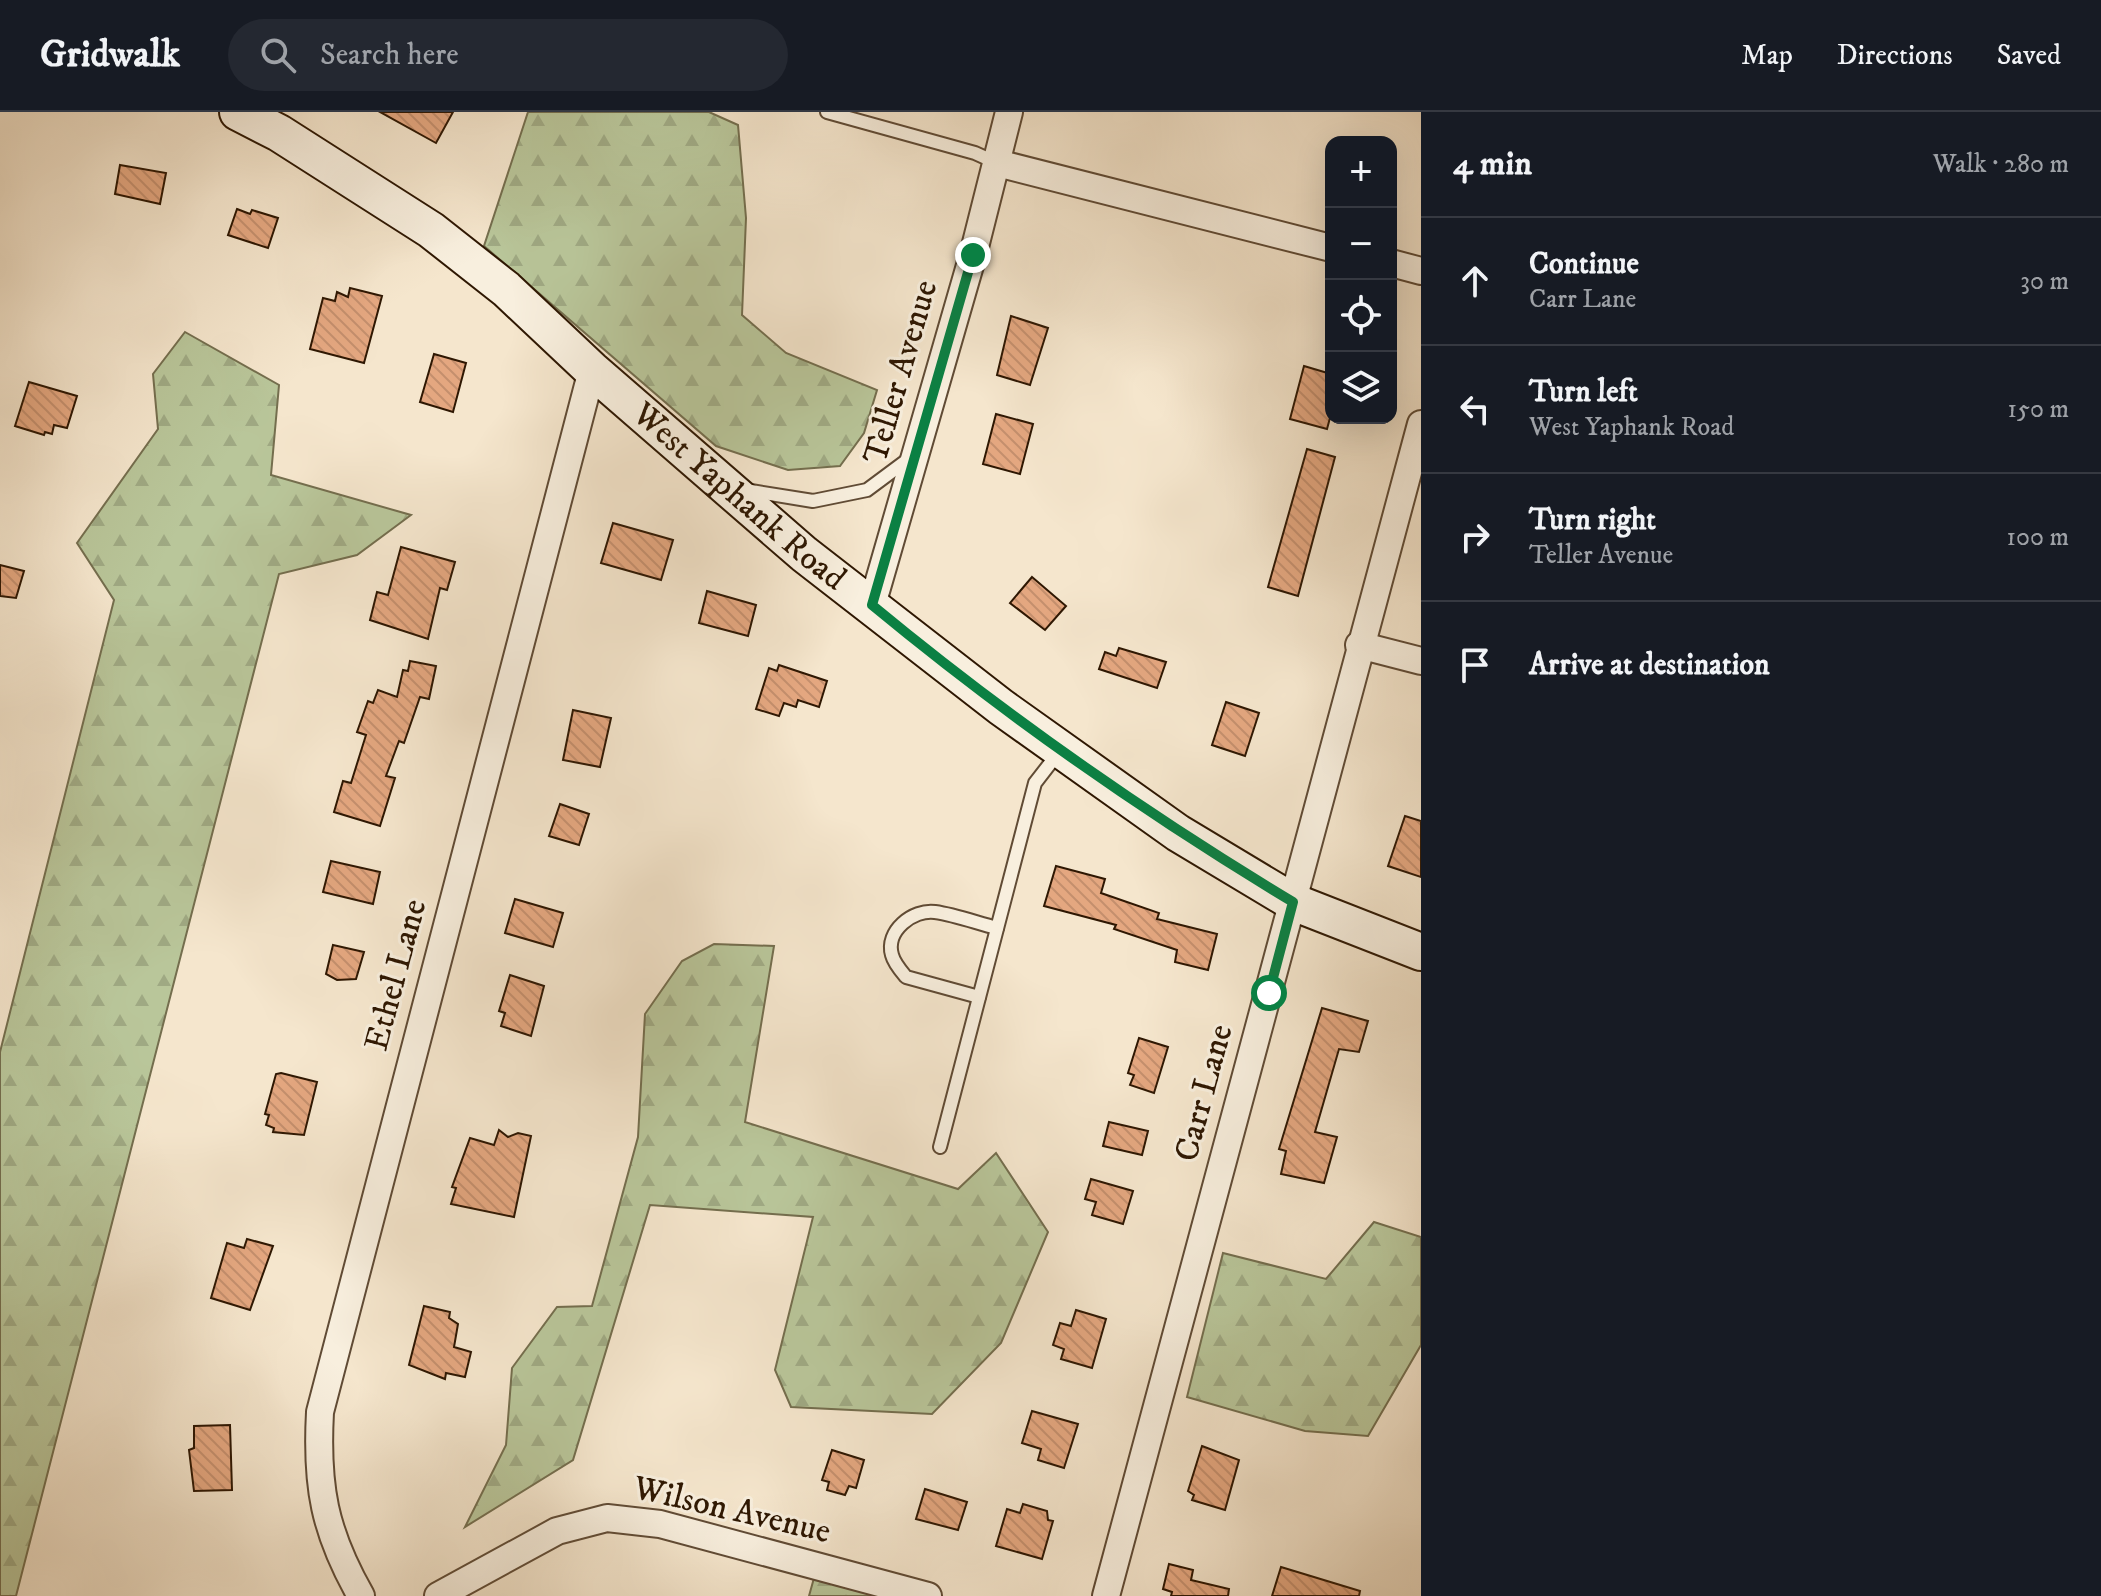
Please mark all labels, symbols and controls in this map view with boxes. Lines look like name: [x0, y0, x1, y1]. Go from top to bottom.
search box: [228, 19, 788, 91]
text: Gridwalk: [40, 31, 180, 79]
icon: search: [256, 33, 300, 77]
text: Search here: [320, 37, 459, 74]
text: Map: [1741, 38, 1793, 73]
text: Directions: [1837, 38, 1953, 73]
text: Saved: [1997, 38, 2061, 73]
map controls: [1325, 136, 1397, 424]
button: +: [1325, 136, 1397, 208]
text: 4 min: [1453, 143, 1532, 185]
text: Walk · 280 m: [1933, 148, 2069, 181]
button: −: [1325, 208, 1397, 280]
route end: [955, 237, 991, 273]
text: Continue: [1529, 246, 1639, 283]
icon: ahead: [1453, 259, 1497, 303]
text: 30 m: [2020, 265, 2069, 298]
street label: Teller Avenue: [855, 275, 947, 469]
button: locate: [1325, 280, 1397, 352]
text: Carr Lane: [1529, 283, 1636, 316]
button: layers: [1325, 352, 1397, 424]
text: Turn left: [1529, 374, 1638, 411]
icon: left: [1453, 387, 1497, 431]
street label: West Yaphank Road: [623, 393, 854, 600]
text: 150 m: [2008, 393, 2069, 426]
text: West Yaphank Road: [1529, 411, 1734, 444]
text: Turn right: [1529, 502, 1656, 539]
icon: right: [1453, 515, 1497, 559]
text: 100 m: [2006, 521, 2069, 554]
text: Teller Avenue: [1529, 539, 1673, 572]
icon: arrive: [1453, 643, 1497, 687]
text: Arrive at destination: [1529, 647, 1770, 684]
street label: Ethel Lane: [356, 895, 436, 1055]
route start: [1251, 975, 1287, 1011]
street label: Carr Lane: [1166, 1020, 1242, 1166]
street label: Wilson Avenue: [628, 1467, 835, 1553]

